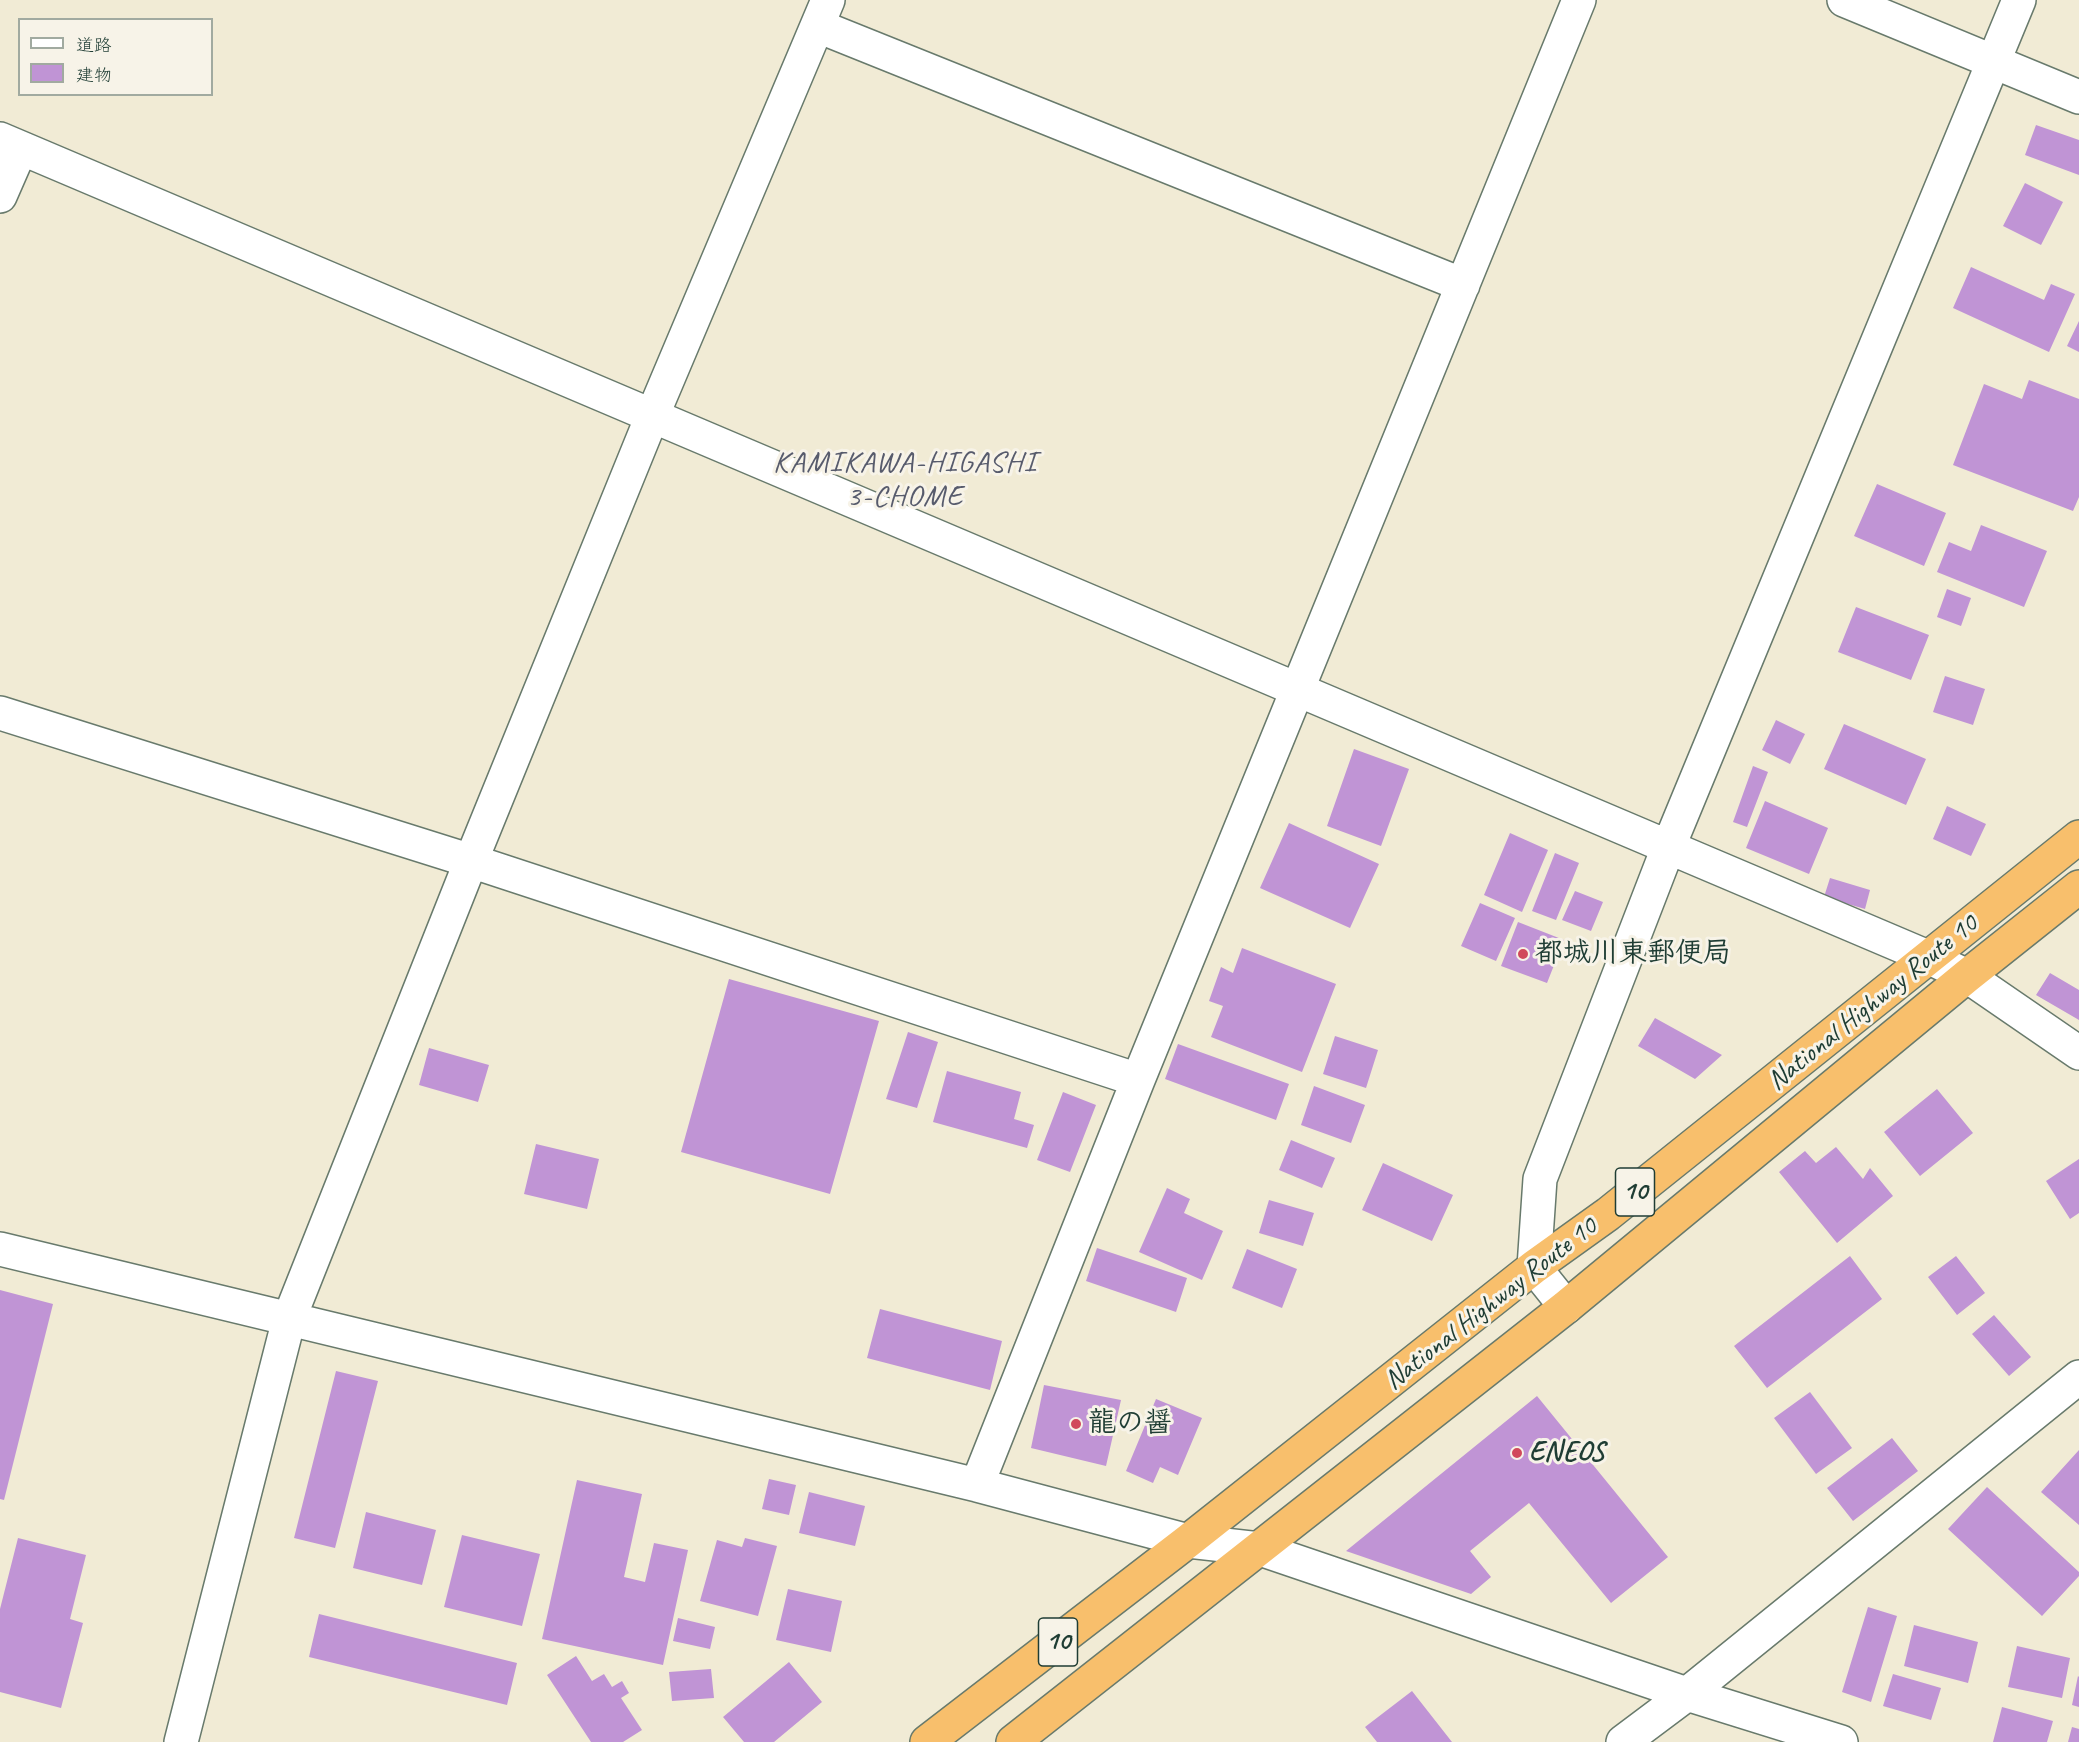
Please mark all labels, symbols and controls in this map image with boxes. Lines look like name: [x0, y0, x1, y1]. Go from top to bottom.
legend: [18, 18, 213, 96]
text: 道路: [76, 34, 112, 56]
text: 建物: [76, 64, 112, 86]
district label: KAMIKAWA-HIGASHI 3-CHOME: [774, 445, 1036, 516]
street label: National Highway Route 10: [1761, 908, 1985, 1098]
place label: 都城川東郵便局: [1535, 937, 1731, 971]
marker: 都城川東郵便局: [1516, 947, 1530, 961]
road number: 10: [1616, 1168, 1654, 1216]
street label: National Highway Route 10: [1378, 1210, 1604, 1398]
place label: 龍の醤: [1088, 1407, 1172, 1441]
marker: 龍の醤: [1069, 1417, 1083, 1431]
place label: ENEOS: [1529, 1436, 1604, 1470]
marker: ENEOS: [1510, 1446, 1524, 1460]
road number: 10: [1038, 1618, 1078, 1666]

